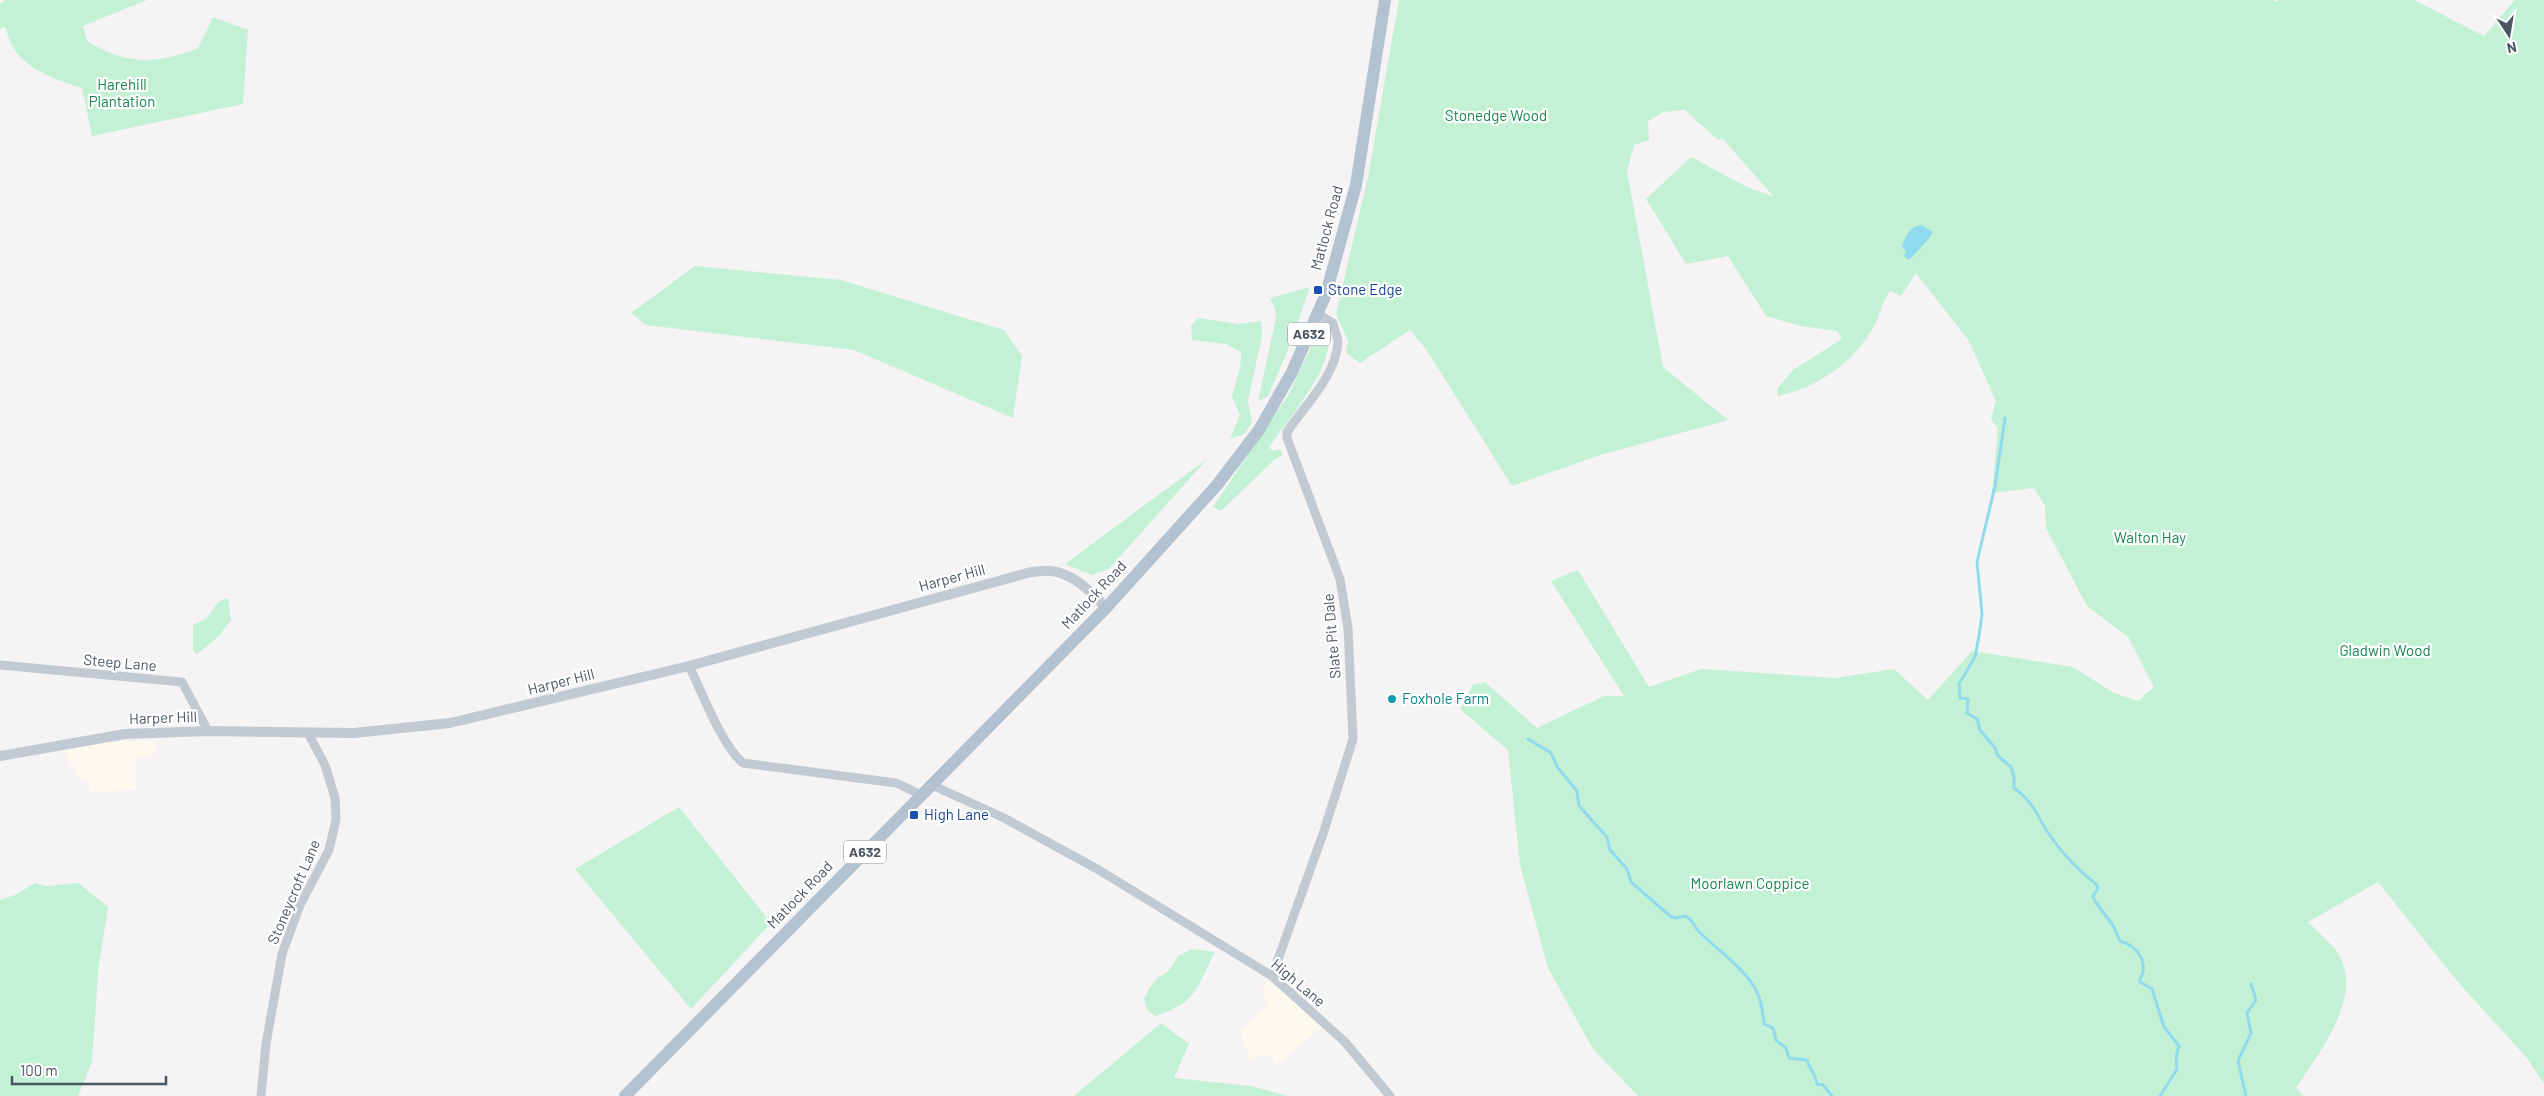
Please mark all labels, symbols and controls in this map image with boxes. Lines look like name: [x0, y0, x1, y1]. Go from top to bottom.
north arrow: [2484, 10, 2534, 60]
text: N: [2505, 39, 2518, 57]
park label: Harehill Plantation: [89, 75, 155, 110]
park label: Stonedge Wood: [1445, 106, 1547, 124]
street label: Matlock Road: [1306, 183, 1346, 272]
place label: Stone Edge: [1328, 280, 1402, 298]
marker: Stone Edge: [1312, 284, 1324, 296]
road number: A632: [1288, 322, 1330, 346]
park label: Walton Hay: [2114, 528, 2186, 546]
street label: Matlock Road: [1057, 556, 1129, 632]
street label: Harper Hill: [917, 560, 987, 595]
street label: Slate Pit Dale: [1318, 593, 1344, 679]
park label: Gladwin Wood: [2339, 641, 2431, 659]
street label: Steep Lane: [83, 650, 157, 674]
street label: Harper Hill: [526, 664, 596, 698]
place label: Foxhole Farm: [1402, 689, 1489, 707]
marker: Foxhole Farm: [1386, 693, 1398, 705]
street label: Harper Hill: [129, 707, 197, 727]
place label: High Lane: [924, 805, 989, 823]
marker: High Lane: [908, 809, 920, 821]
street label: Stoneycroft Lane: [263, 837, 323, 947]
road number: A632: [844, 840, 886, 864]
street label: Matlock Road: [763, 857, 836, 932]
park label: Moorlawn Coppice: [1691, 874, 1809, 892]
street label: High Lane: [1268, 954, 1329, 1010]
scale bar: [12, 1054, 166, 1086]
text: 100 m: [20, 1061, 58, 1079]

